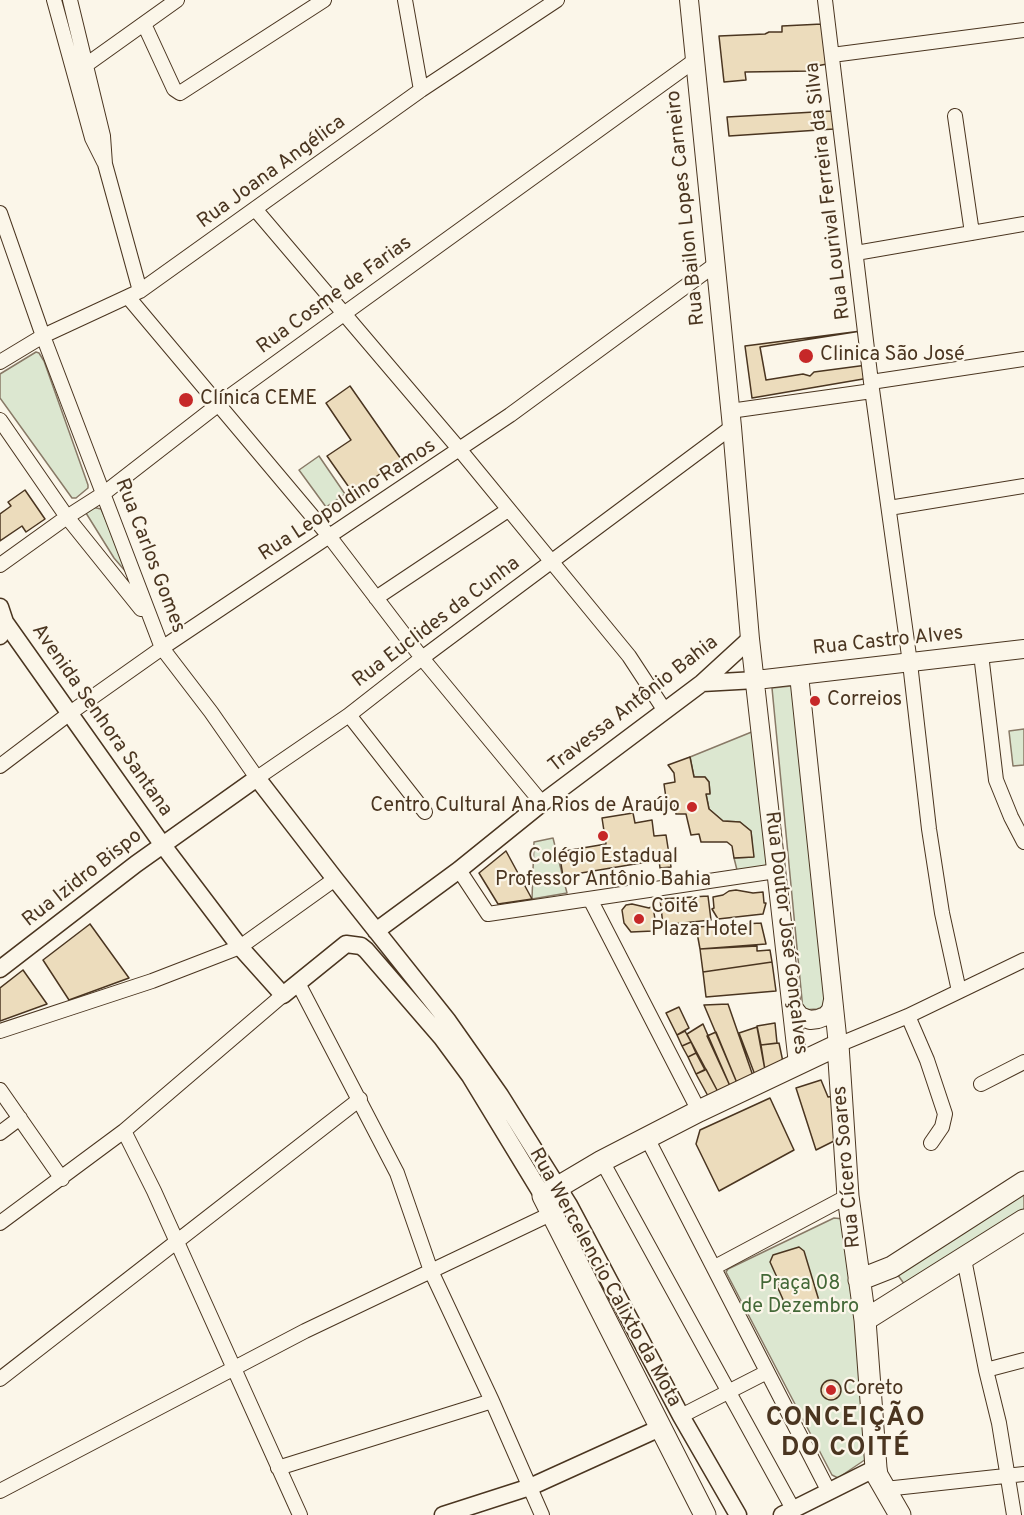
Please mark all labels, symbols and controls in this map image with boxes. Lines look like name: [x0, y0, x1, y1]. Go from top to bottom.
street label: Rua Lourival Ferreira da Silva: [801, 61, 857, 321]
street label: Rua Bailon Lopes Carneiro: [663, 89, 711, 327]
street label: Rua Joana Angélica: [193, 111, 351, 235]
street label: Rua Cosme de Farias: [253, 232, 417, 360]
place label: Clinica São José: [820, 344, 965, 368]
marker: Clinica São José: [797, 347, 815, 365]
place label: Clínica CEME: [200, 388, 317, 412]
marker: Clínica CEME: [177, 391, 195, 409]
street label: Rua Leopoldino Ramos: [255, 435, 441, 567]
street label: Rua Carlos Gomes: [109, 475, 189, 637]
street label: Rua Euclides da Cunha: [349, 552, 525, 694]
street label: Avenida Senhora Santana: [25, 620, 177, 822]
street label: Rua Castro Alves: [812, 622, 964, 662]
street label: Travessa Antônio Bahia: [545, 631, 723, 779]
place label: Correios: [827, 689, 902, 713]
marker: Correios: [808, 694, 822, 708]
place label: Centro Cultural Ana Rios de Araújo: [370, 795, 680, 819]
marker: Centro Cultural Ana Rios de Araújo: [685, 800, 699, 814]
street label: Rua Doutor José Gonçalves: [758, 810, 812, 1056]
street label: Rua Izidro Bispo: [18, 825, 148, 933]
marker: Colégio Estadual Professor Antônio Bahia: [596, 829, 610, 843]
place label: Colégio Estadual Professor Antônio Bahia: [495, 846, 711, 893]
place label: Coité Plaza Hotel: [651, 896, 753, 943]
marker: Coité Plaza Hotel: [632, 912, 646, 926]
street label: Rua Cícero Soares: [829, 1085, 867, 1249]
street label: Rua Wercelencio Calixto da Mota: [523, 1144, 685, 1412]
park label: Praça 08 de Dezembro: [741, 1273, 859, 1320]
place label: Coreto: [843, 1378, 903, 1402]
marker: Coreto: [824, 1383, 838, 1397]
district label: CONCEIÇÃO DO COITÉ: [766, 1404, 926, 1466]

